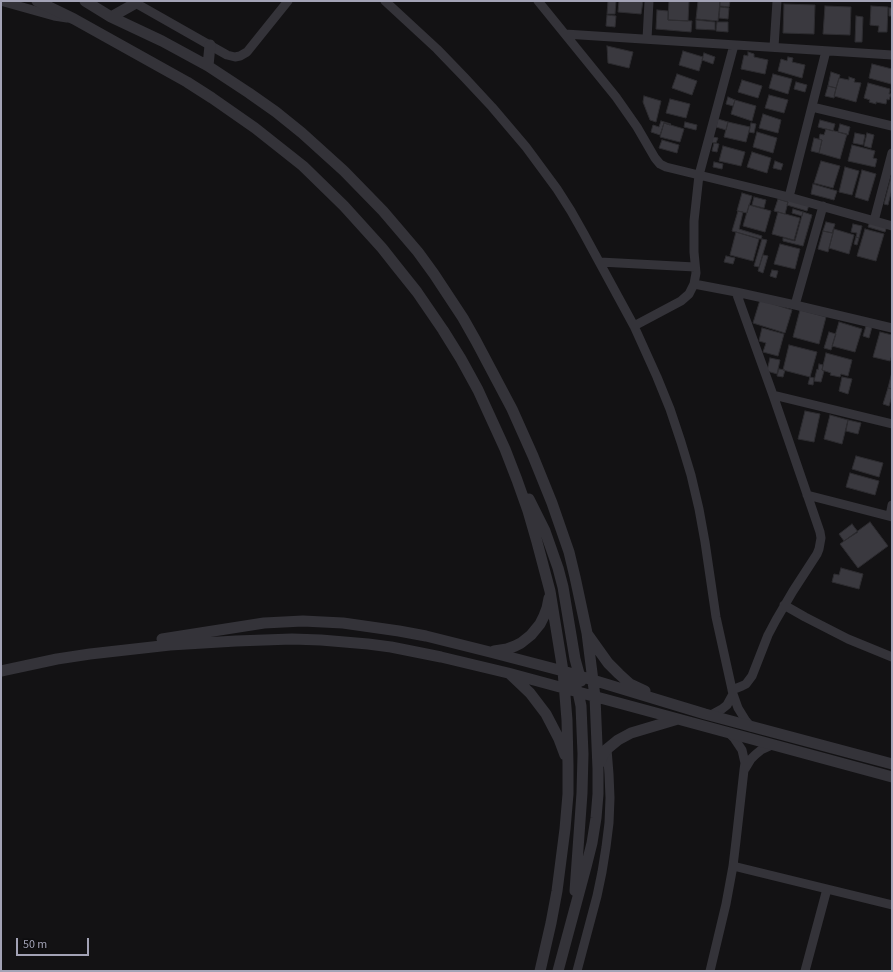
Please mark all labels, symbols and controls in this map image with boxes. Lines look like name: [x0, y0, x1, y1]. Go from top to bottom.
scale bar: [18, 930, 91, 956]
text: 50 m: [23, 936, 47, 953]

